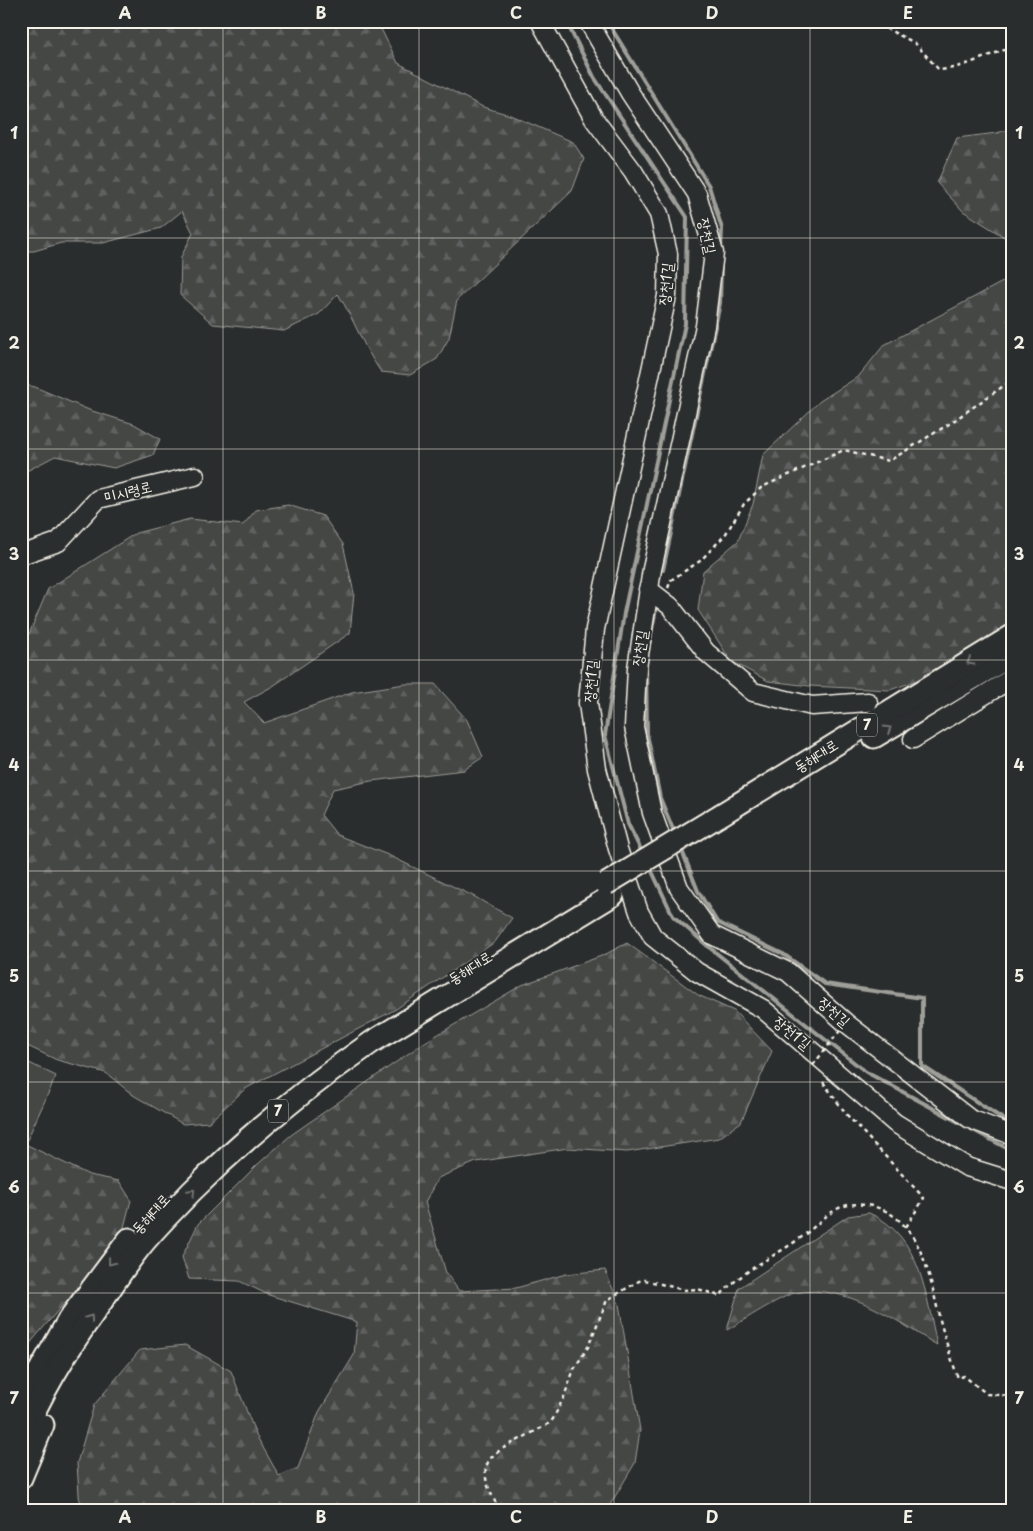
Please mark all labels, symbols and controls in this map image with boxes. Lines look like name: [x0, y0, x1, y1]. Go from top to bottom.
text: A: [119, 0, 132, 24]
text: B: [316, 0, 327, 24]
text: C: [510, 0, 522, 24]
text: D: [706, 0, 718, 24]
text: E: [903, 0, 913, 24]
text: 1: [10, 120, 18, 144]
text: 1: [1015, 120, 1023, 144]
street label: 장천길: [693, 216, 723, 256]
street label: 장천1길: [651, 261, 678, 306]
text: 2: [8, 330, 20, 354]
text: 2: [1013, 330, 1025, 354]
street label: 미시령로: [101, 474, 154, 508]
text: 3: [9, 541, 19, 565]
text: 3: [1014, 541, 1024, 565]
street label: 장천길: [625, 628, 652, 667]
one-way arrow: [967, 655, 976, 665]
street label: 장천1길: [577, 659, 602, 703]
road number: 7: [857, 714, 877, 736]
one-way arrow: [883, 726, 892, 736]
street label: 동해대로: [789, 732, 842, 777]
text: 4: [9, 752, 20, 776]
text: 4: [1014, 752, 1025, 776]
street label: 동해대로: [443, 944, 496, 989]
text: 5: [9, 963, 19, 987]
text: 5: [1014, 963, 1024, 987]
street label: 장천길: [814, 990, 856, 1031]
street label: 장천1길: [769, 1009, 817, 1054]
road number: 7: [268, 1100, 288, 1122]
text: 6: [8, 1174, 20, 1198]
text: 6: [1013, 1174, 1025, 1198]
street label: 동해대로: [125, 1187, 175, 1239]
one-way arrow: [186, 1189, 195, 1198]
one-way arrow: [108, 1256, 117, 1265]
one-way arrow: [84, 1314, 93, 1324]
text: 7: [9, 1385, 19, 1409]
text: 7: [1014, 1385, 1024, 1409]
text: A: [119, 1504, 132, 1528]
text: B: [316, 1504, 327, 1528]
text: C: [510, 1504, 522, 1528]
text: D: [706, 1504, 718, 1528]
text: E: [903, 1504, 913, 1528]

